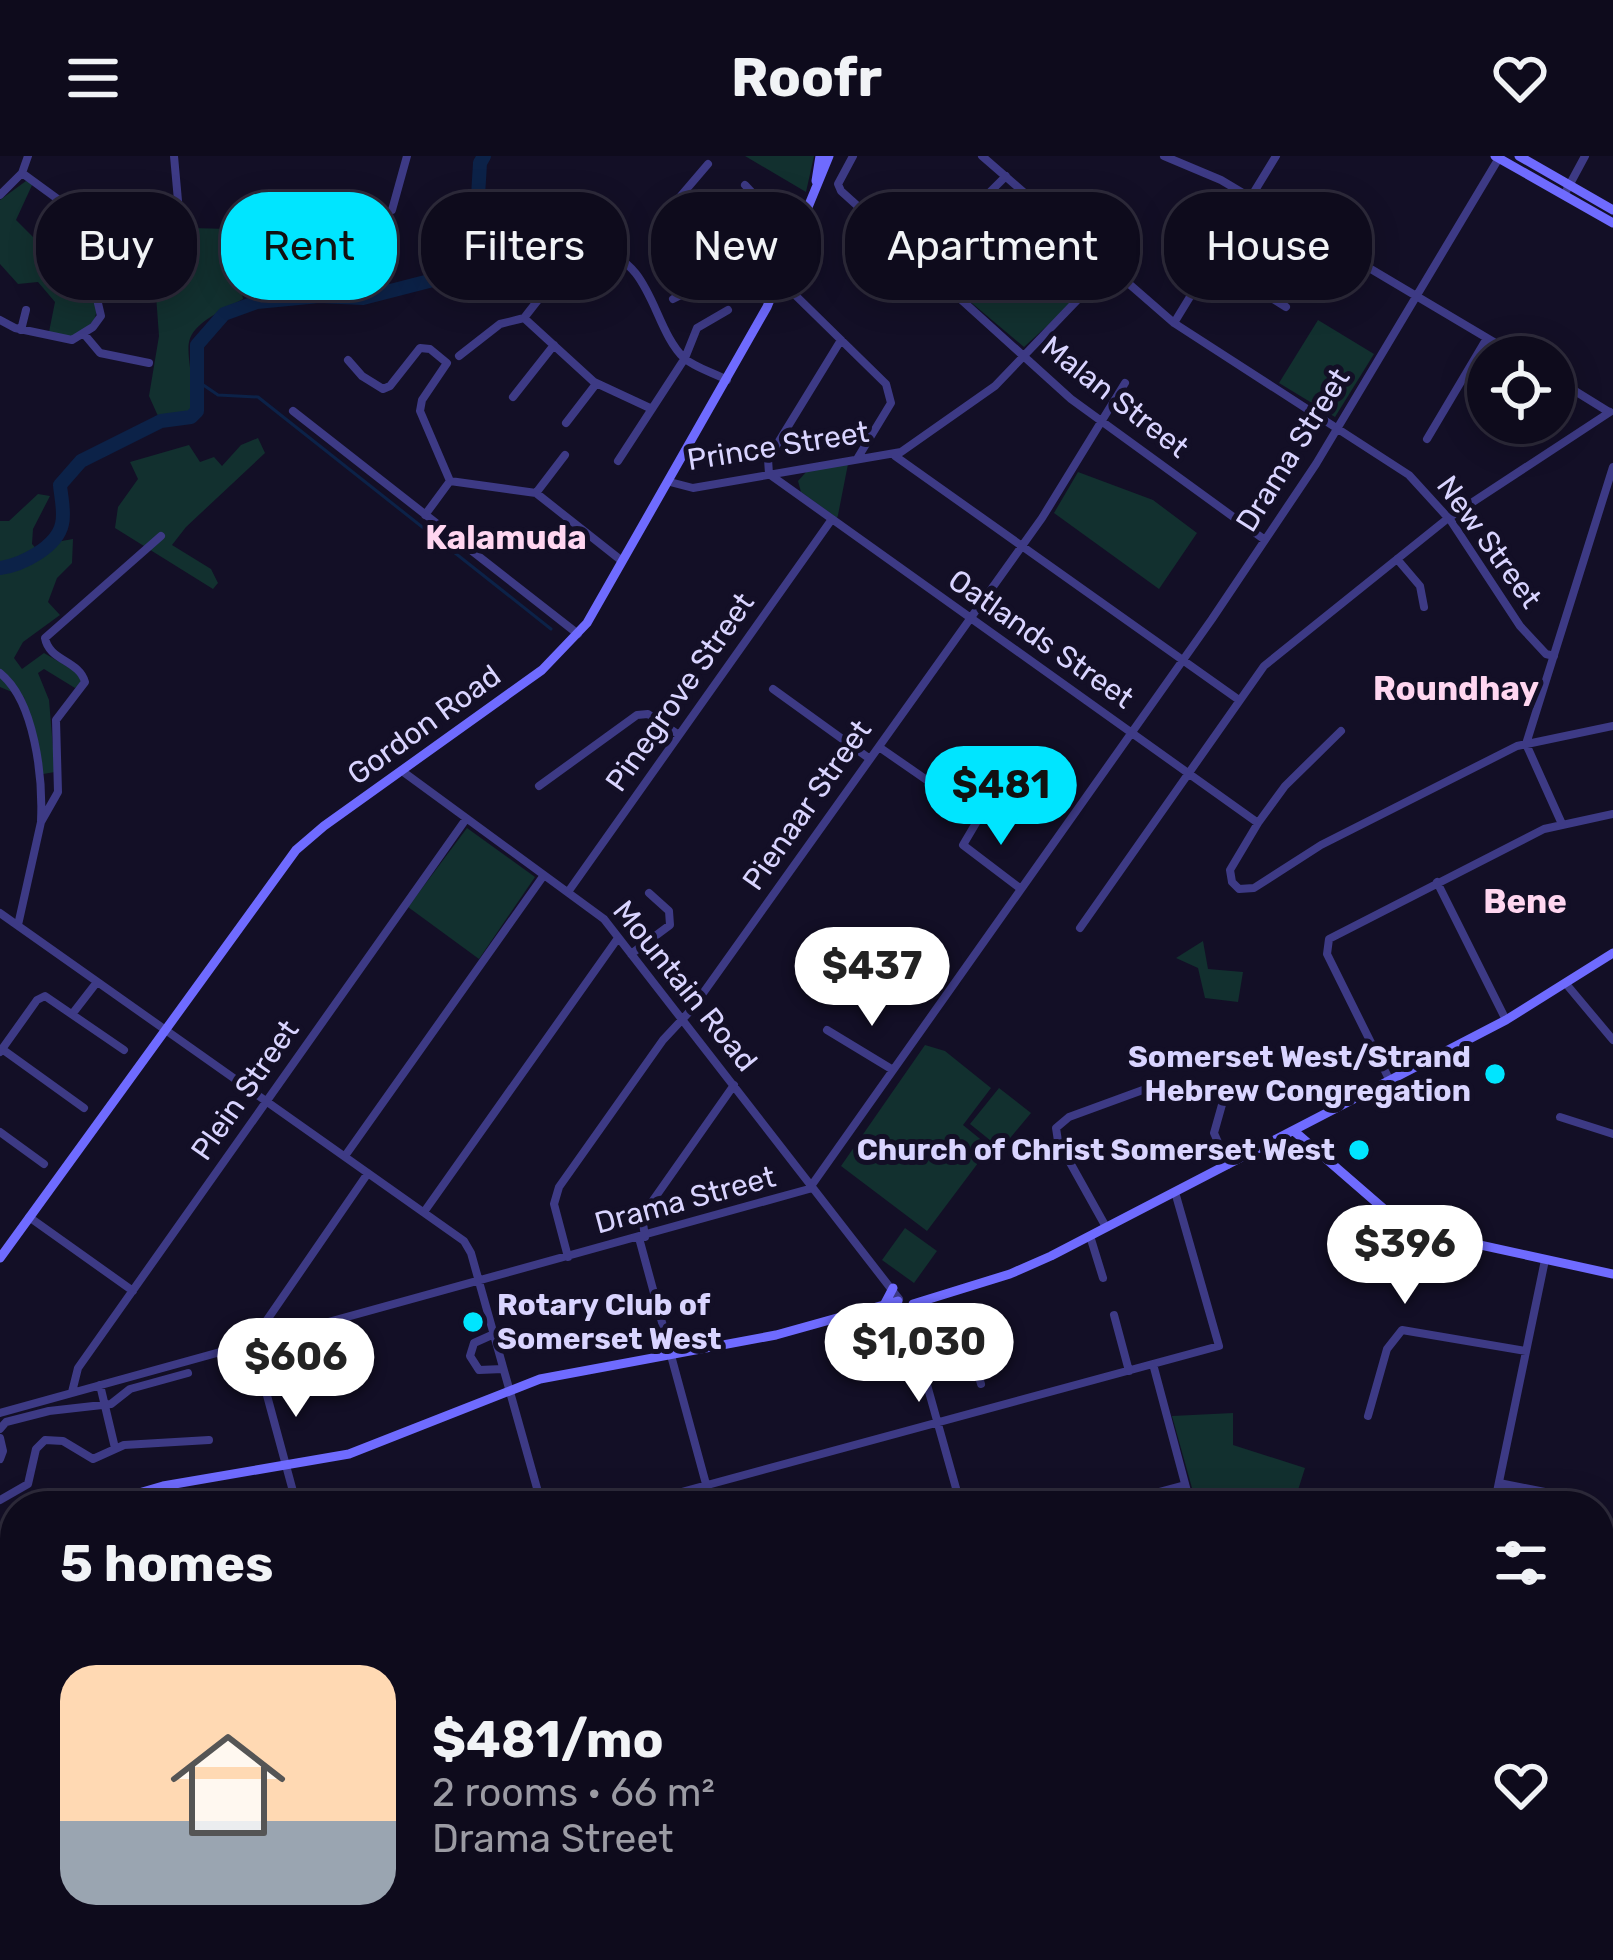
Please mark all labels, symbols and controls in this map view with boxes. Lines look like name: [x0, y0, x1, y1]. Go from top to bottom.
icon: menu: [60, 45, 126, 111]
icon: heart: [1487, 45, 1553, 111]
text: Roofr: [731, 46, 882, 110]
chip: Buy: [36, 192, 197, 300]
chip: Rent: [221, 192, 397, 300]
chip: Filters: [421, 192, 627, 300]
chip: New: [651, 192, 821, 300]
chip: Apartment: [845, 192, 1140, 300]
chip: House: [1164, 192, 1372, 300]
street label: Malan Street: [1034, 328, 1196, 466]
map controls: [1467, 336, 1575, 444]
button: locate: [1467, 336, 1575, 444]
street label: Drama Street: [1229, 361, 1358, 538]
street label: Prince Street: [685, 414, 872, 478]
street label: New Street: [1429, 469, 1549, 615]
district label: Kalamuda: [425, 518, 587, 557]
street label: Oatlands Street: [942, 562, 1141, 716]
street label: Pinegrove Street: [598, 586, 762, 798]
street label: Gordon Road: [340, 657, 508, 793]
district label: Roundhay: [1373, 669, 1539, 708]
street label: Pienaar Street: [735, 713, 879, 897]
pin: $481: [930, 746, 1072, 848]
text: $481: [952, 762, 1050, 808]
district label: Bene: [1483, 882, 1567, 921]
street label: Mountain Road: [605, 893, 765, 1079]
pin: $437: [801, 927, 943, 1029]
text: $437: [822, 943, 922, 989]
street label: Plein Street: [184, 1013, 307, 1167]
place label: Somerset West/Strand Hebrew Congregation: [1128, 1039, 1471, 1109]
marker: Somerset West/Strand Hebrew Congregation: [1482, 1061, 1508, 1087]
place label: Church of Christ Somerset West: [857, 1132, 1335, 1168]
marker: Church of Christ Somerset West: [1346, 1137, 1372, 1163]
street label: Drama Street: [591, 1159, 780, 1241]
pin: $396: [1334, 1205, 1476, 1307]
text: $396: [1354, 1221, 1456, 1267]
place label: Rotary Club of Somerset West: [497, 1287, 721, 1357]
pin: $1,030: [821, 1303, 1017, 1405]
marker: Rotary Club of Somerset West: [460, 1309, 486, 1335]
pin: $606: [225, 1318, 367, 1420]
text: $1,030: [852, 1319, 986, 1365]
text: $606: [244, 1334, 348, 1380]
icon: filters: [1488, 1530, 1554, 1596]
text: 5 homes: [60, 1533, 273, 1594]
text: $481/mo: [432, 1709, 664, 1770]
icon: home: [156, 1713, 300, 1857]
icon: heart: [1488, 1752, 1554, 1818]
text: 2 rooms · 66 m²: [432, 1770, 715, 1816]
text: Drama Street: [432, 1816, 673, 1862]

